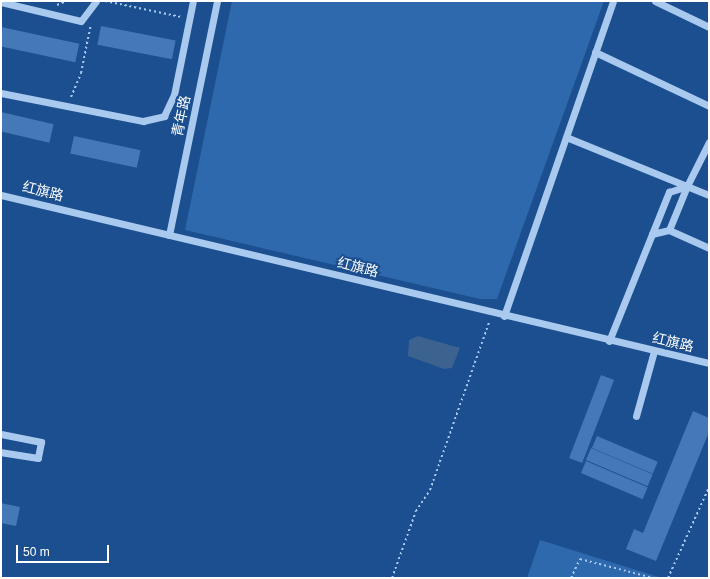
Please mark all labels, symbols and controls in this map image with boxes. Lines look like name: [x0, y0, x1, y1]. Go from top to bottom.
street label: 青年路: [168, 94, 194, 138]
street label: 红旗路: [21, 178, 65, 204]
street label: 红旗路: [336, 254, 380, 280]
street label: 红旗路: [651, 329, 695, 355]
scale bar: [18, 537, 111, 563]
text: 50 m: [23, 545, 50, 559]

